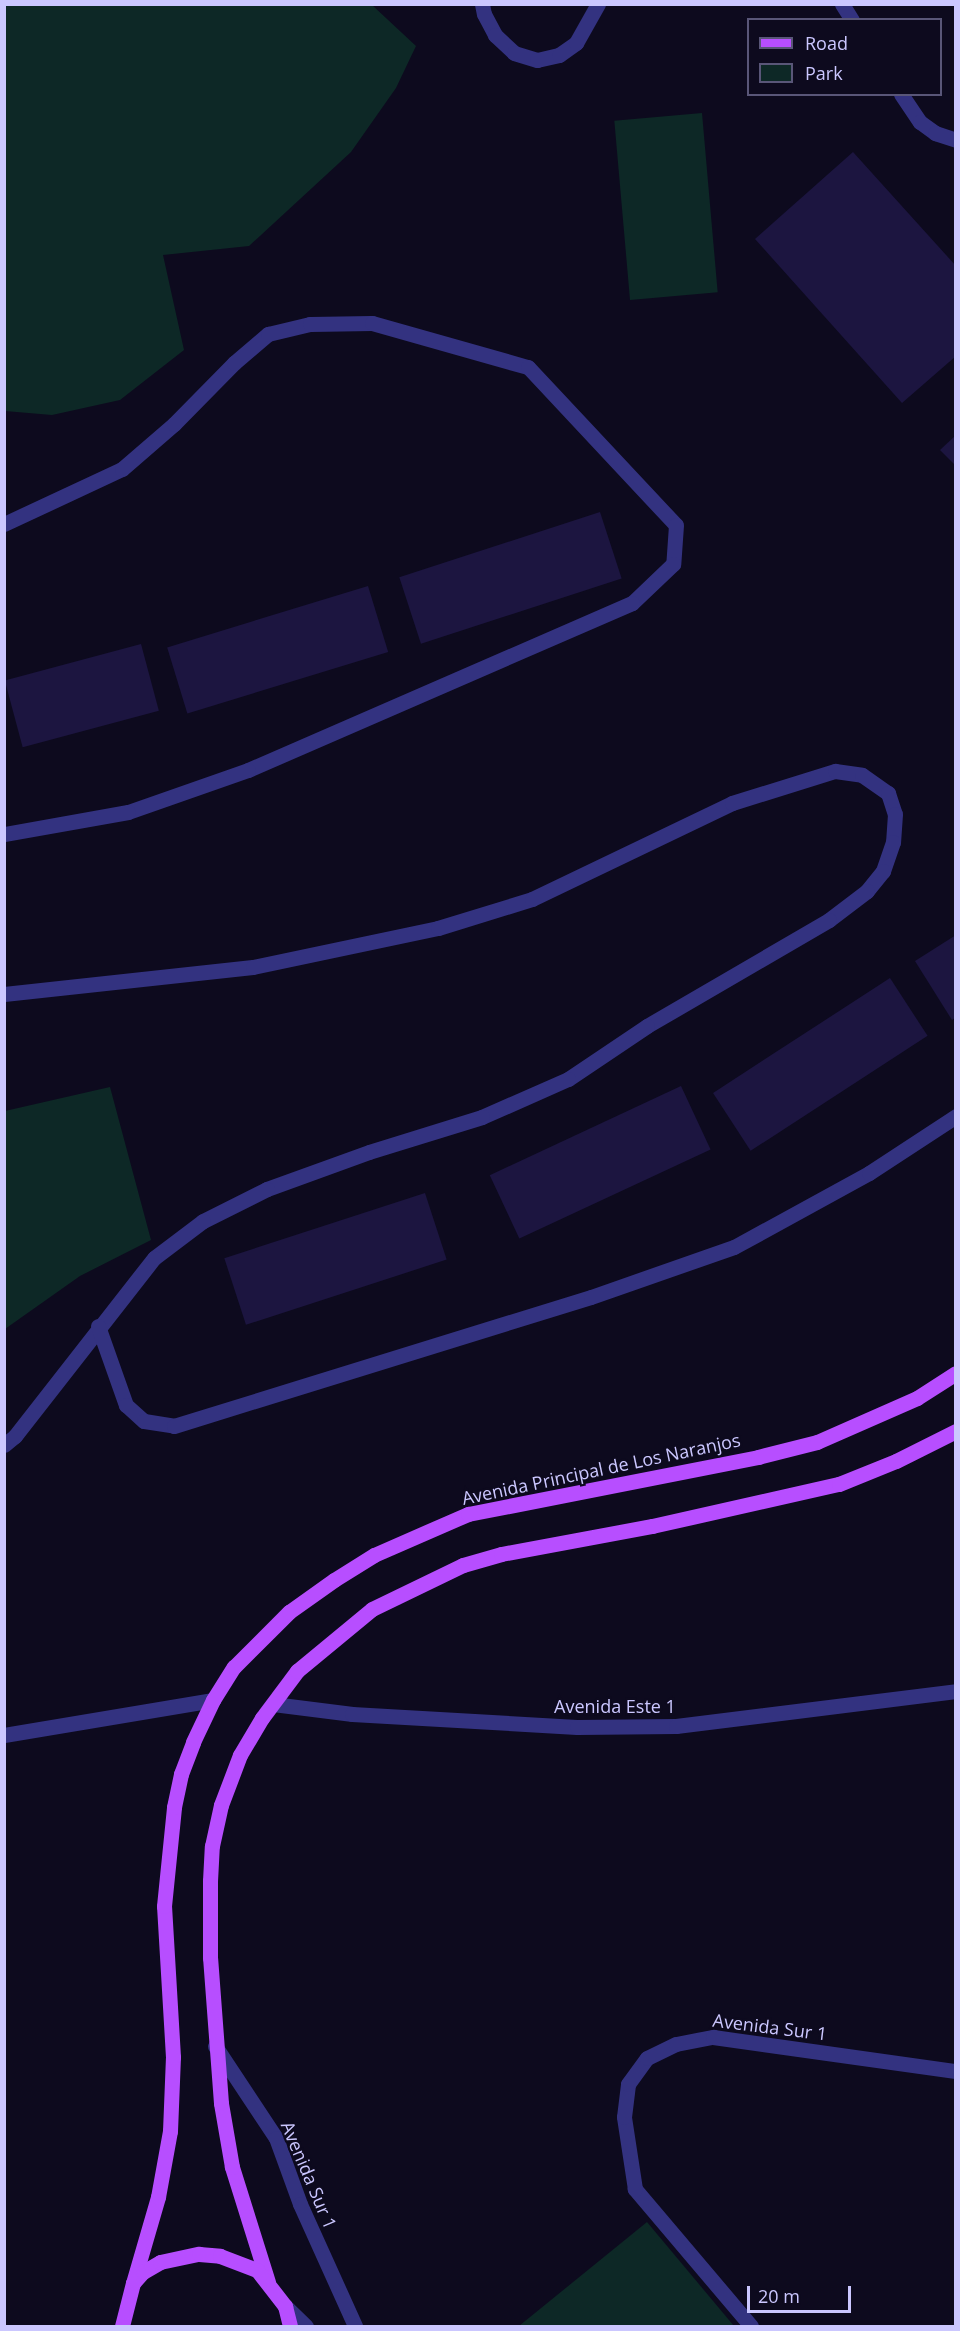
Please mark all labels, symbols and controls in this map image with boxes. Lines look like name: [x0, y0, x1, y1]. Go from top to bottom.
legend: [747, 18, 942, 96]
text: Road: [805, 31, 848, 55]
text: Park: [805, 61, 843, 85]
street label: Avenida Principal de Los Naranjos: [460, 1429, 742, 1509]
street label: Avenida Este 1: [554, 1695, 676, 1717]
street label: Avenida Sur 1: [712, 2009, 828, 2045]
street label: Avenida Sur 1: [277, 2118, 341, 2232]
scale bar: [750, 2274, 854, 2312]
text: 20 m: [758, 2284, 800, 2308]

